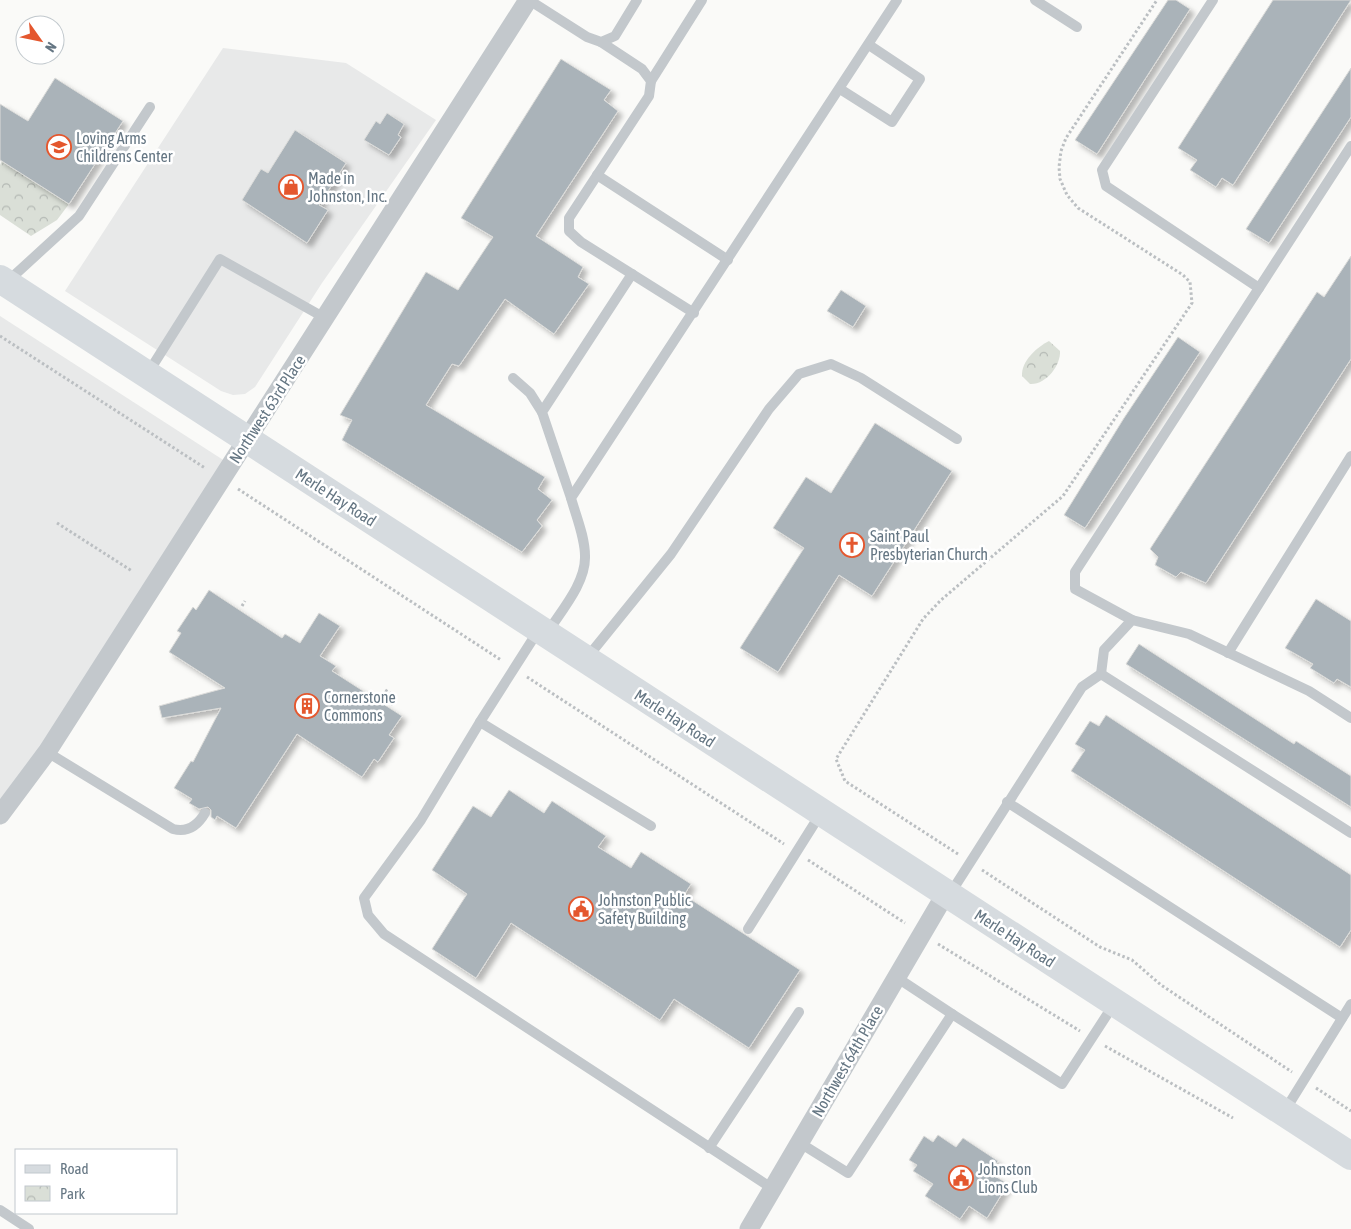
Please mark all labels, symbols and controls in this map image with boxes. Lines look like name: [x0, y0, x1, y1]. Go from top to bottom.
north arrow: [15, 15, 65, 65]
text: N: [42, 39, 60, 55]
place label: Loving Arms Childrens Center: [76, 129, 173, 165]
school or university icon: Loving Arms Childrens Center: [46, 134, 72, 160]
place label: Made in Johnston, Inc.: [308, 169, 387, 205]
shop icon: Made in Johnston, Inc.: [278, 174, 304, 200]
street label: Northwest 63rd Place: [225, 352, 309, 466]
street label: Merle Hay Road: [292, 464, 380, 531]
place label: Saint Paul Presbyterian Church: [870, 527, 988, 564]
church icon: Saint Paul Presbyterian Church: [839, 532, 865, 558]
street label: Merle Hay Road: [631, 685, 719, 752]
place label: Cornerstone Commons: [324, 688, 396, 724]
building icon: Cornerstone Commons: [294, 693, 320, 719]
place label: Johnston Public Safety Building: [598, 891, 691, 928]
public building icon: Johnston Public Safety Building: [568, 896, 594, 922]
street label: Merle Hay Road: [971, 905, 1059, 972]
street label: Northwest 64th Place: [808, 1002, 886, 1120]
legend: [15, 1149, 178, 1214]
text: Road: [60, 1160, 89, 1177]
place label: Johnston Lions Club: [978, 1160, 1038, 1196]
public building icon: Johnston Lions Club: [948, 1165, 974, 1191]
text: Park: [60, 1185, 85, 1202]

